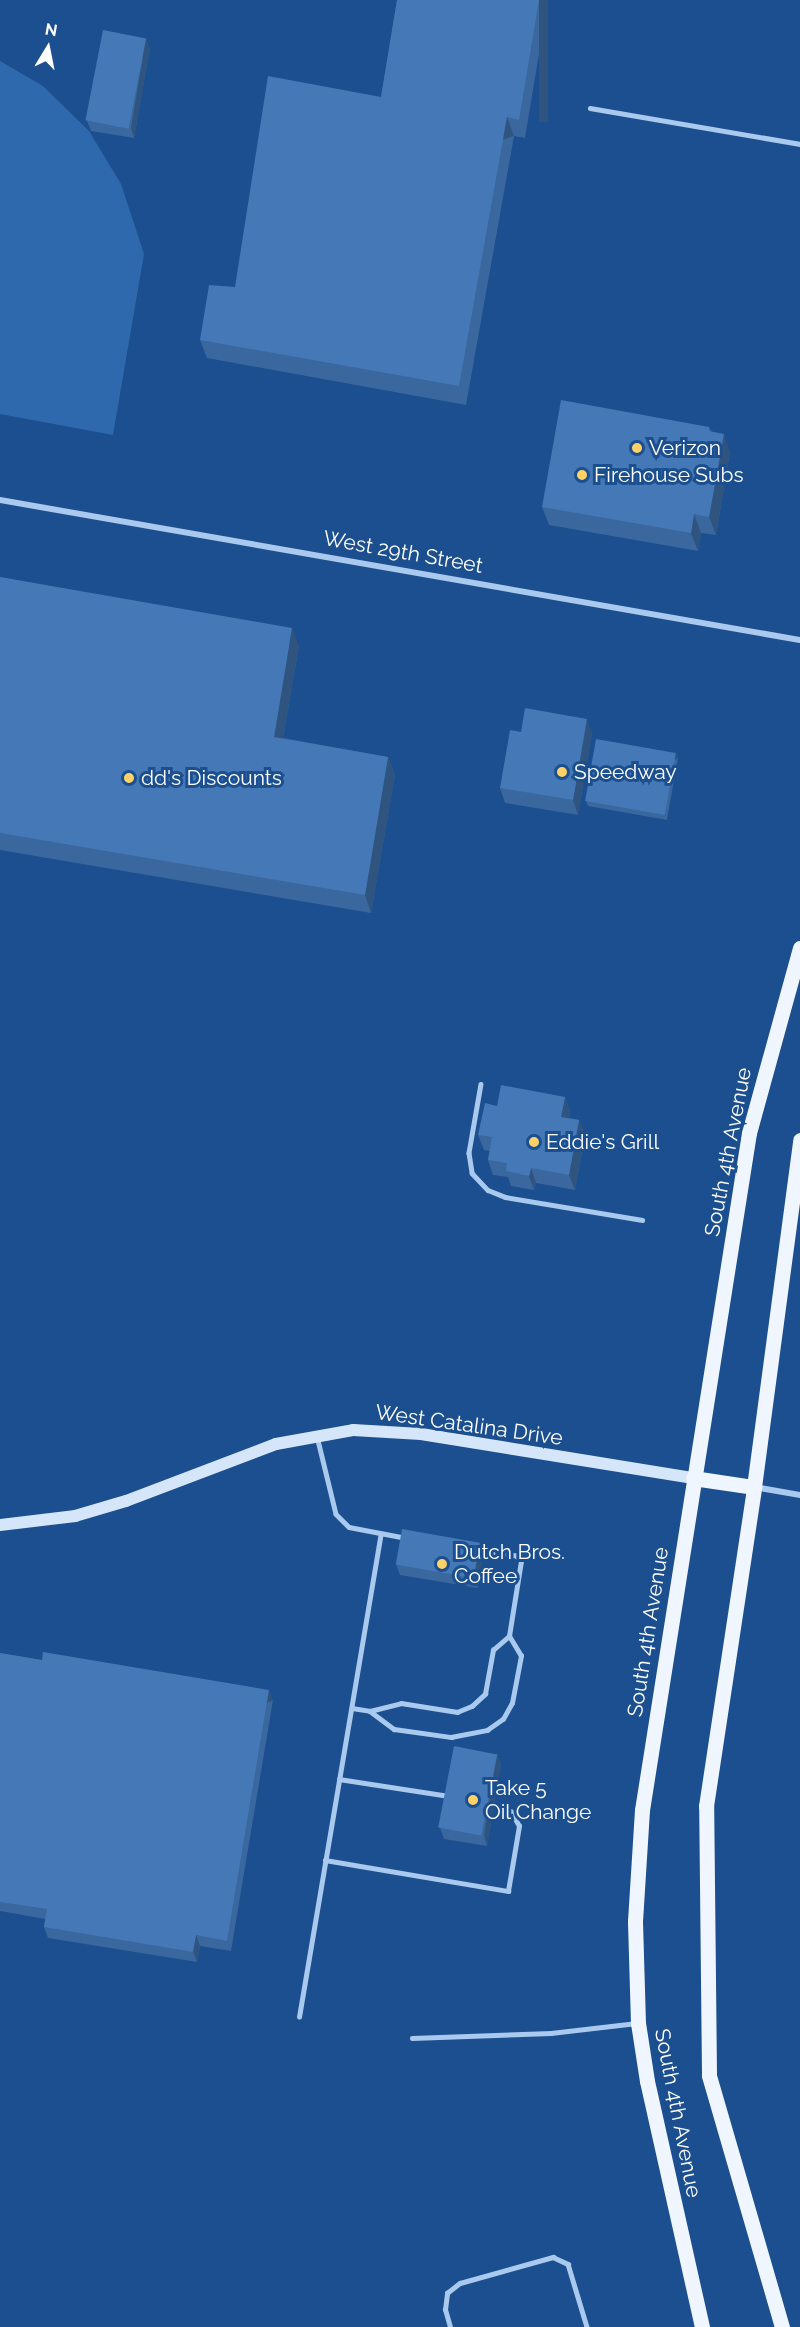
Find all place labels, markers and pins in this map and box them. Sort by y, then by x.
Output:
place label: Verizon [649,435,721,461]
marker: Verizon [630,441,644,455]
place label: Firehouse Subs [594,462,744,488]
marker: Firehouse Subs [575,468,589,482]
place label: Speedway [574,759,677,785]
place label: dd's Discounts [141,765,282,791]
marker: Speedway [555,765,569,779]
marker: dd's Discounts [122,771,136,785]
place label: Eddie's Grill [546,1129,659,1155]
marker: Eddie's Grill [527,1135,541,1149]
place label: Dutch Bros. Coffee [454,1539,565,1589]
marker: Dutch Bros. Coffee [435,1557,449,1571]
place label: Take 5 Oil Change [485,1775,592,1825]
marker: Take 5 Oil Change [466,1793,480,1807]

